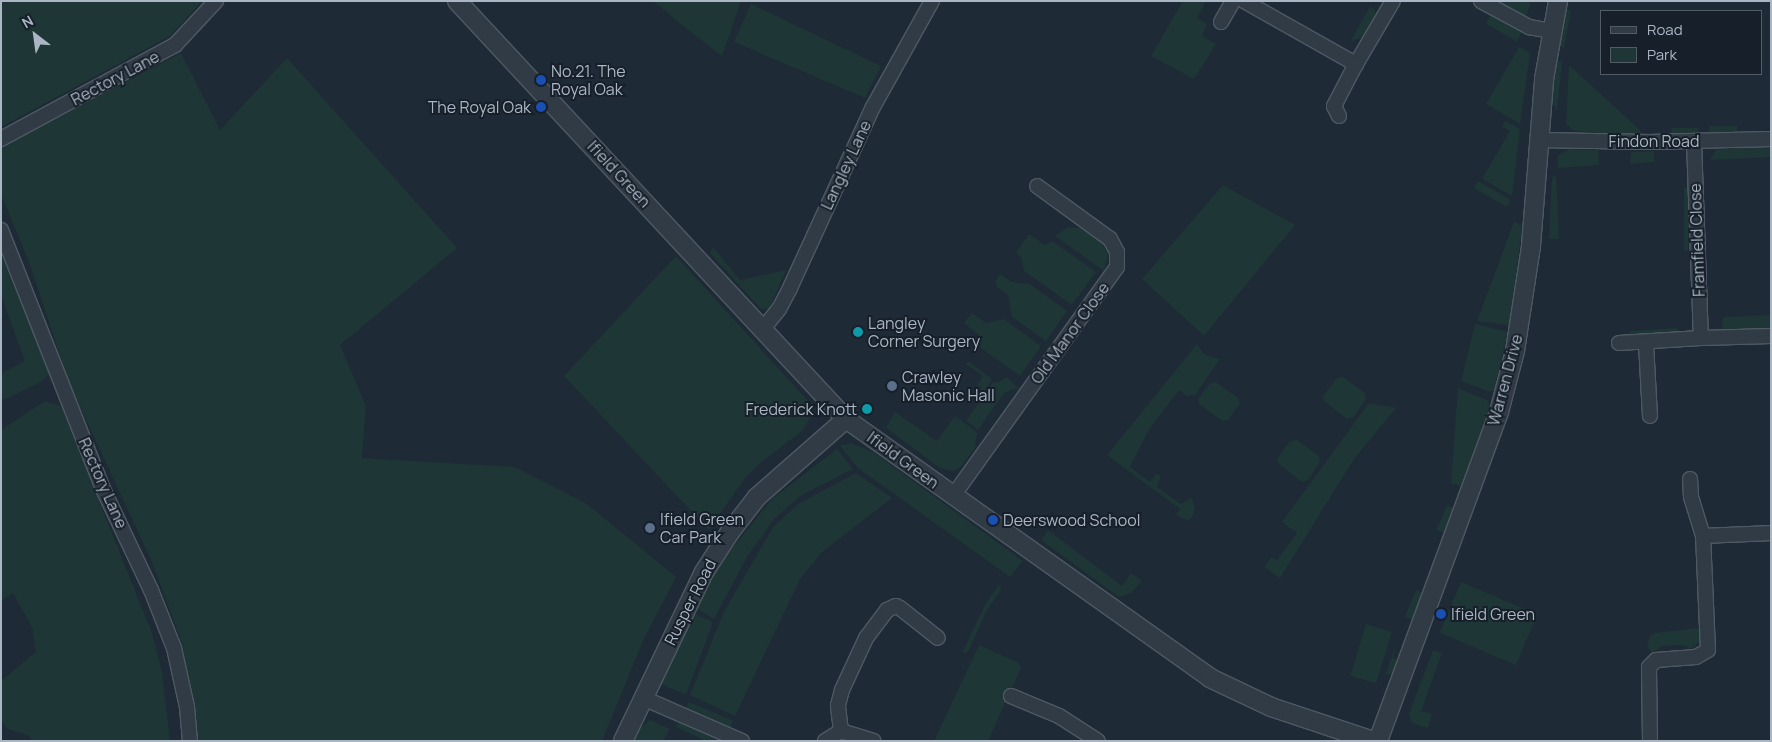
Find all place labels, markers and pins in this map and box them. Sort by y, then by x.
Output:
place label: No.21. The Royal Oak [551,61,626,99]
marker: No.21. The Royal Oak [535,74,547,86]
place label: The Royal Oak [428,97,531,117]
marker: The Royal Oak [535,101,547,113]
place label: Langley Corner Surgery [868,313,980,351]
marker: Langley Corner Surgery [852,326,864,338]
place label: Crawley Masonic Hall [902,367,995,405]
marker: Crawley Masonic Hall [886,380,898,392]
place label: Frederick Knott [745,399,857,419]
marker: Frederick Knott [861,403,873,415]
place label: Ifield Green Car Park [660,509,744,547]
place label: Deerswood School [1003,510,1140,530]
marker: Deerswood School [987,514,999,526]
marker: Ifield Green Car Park [644,522,656,534]
place label: Ifield Green [1451,604,1535,624]
marker: Ifield Green [1435,608,1447,620]

